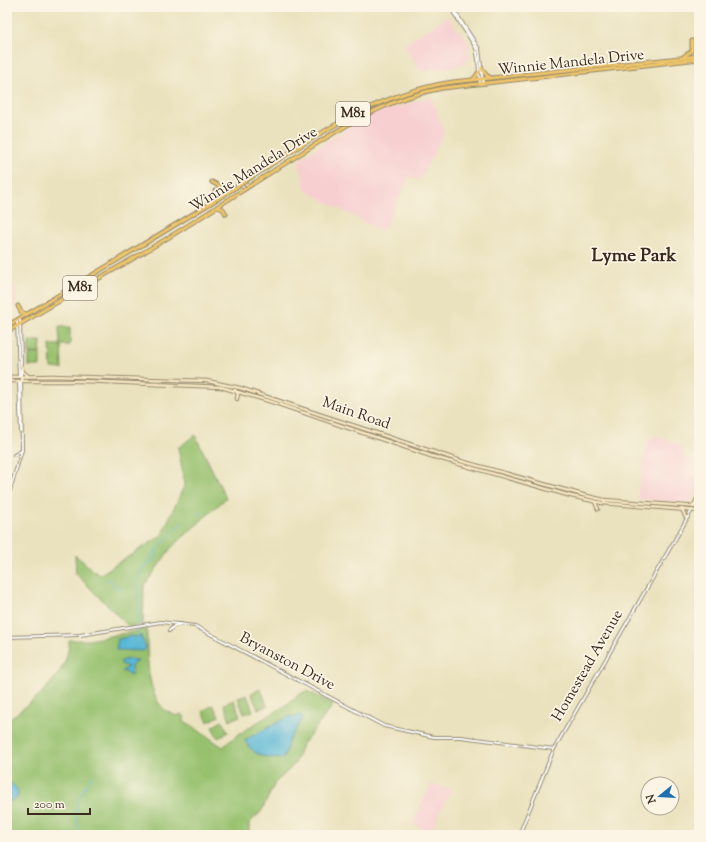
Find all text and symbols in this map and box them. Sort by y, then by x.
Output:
street label: Winnie Mandela Drive [497,45,645,81]
road number: M81 [336,102,370,126]
street label: Winnie Mandela Drive [186,122,322,218]
district label: Lyme Park [591,243,677,270]
road number: M81 [63,276,97,300]
street label: Main Road [319,393,393,436]
street label: Homestead Avenue [547,606,629,726]
street label: Bryanston Drive [235,628,339,696]
north arrow [640,776,680,816]
scale bar [28,790,90,816]
text: N [642,792,661,806]
text: 200 m [34,796,65,814]

